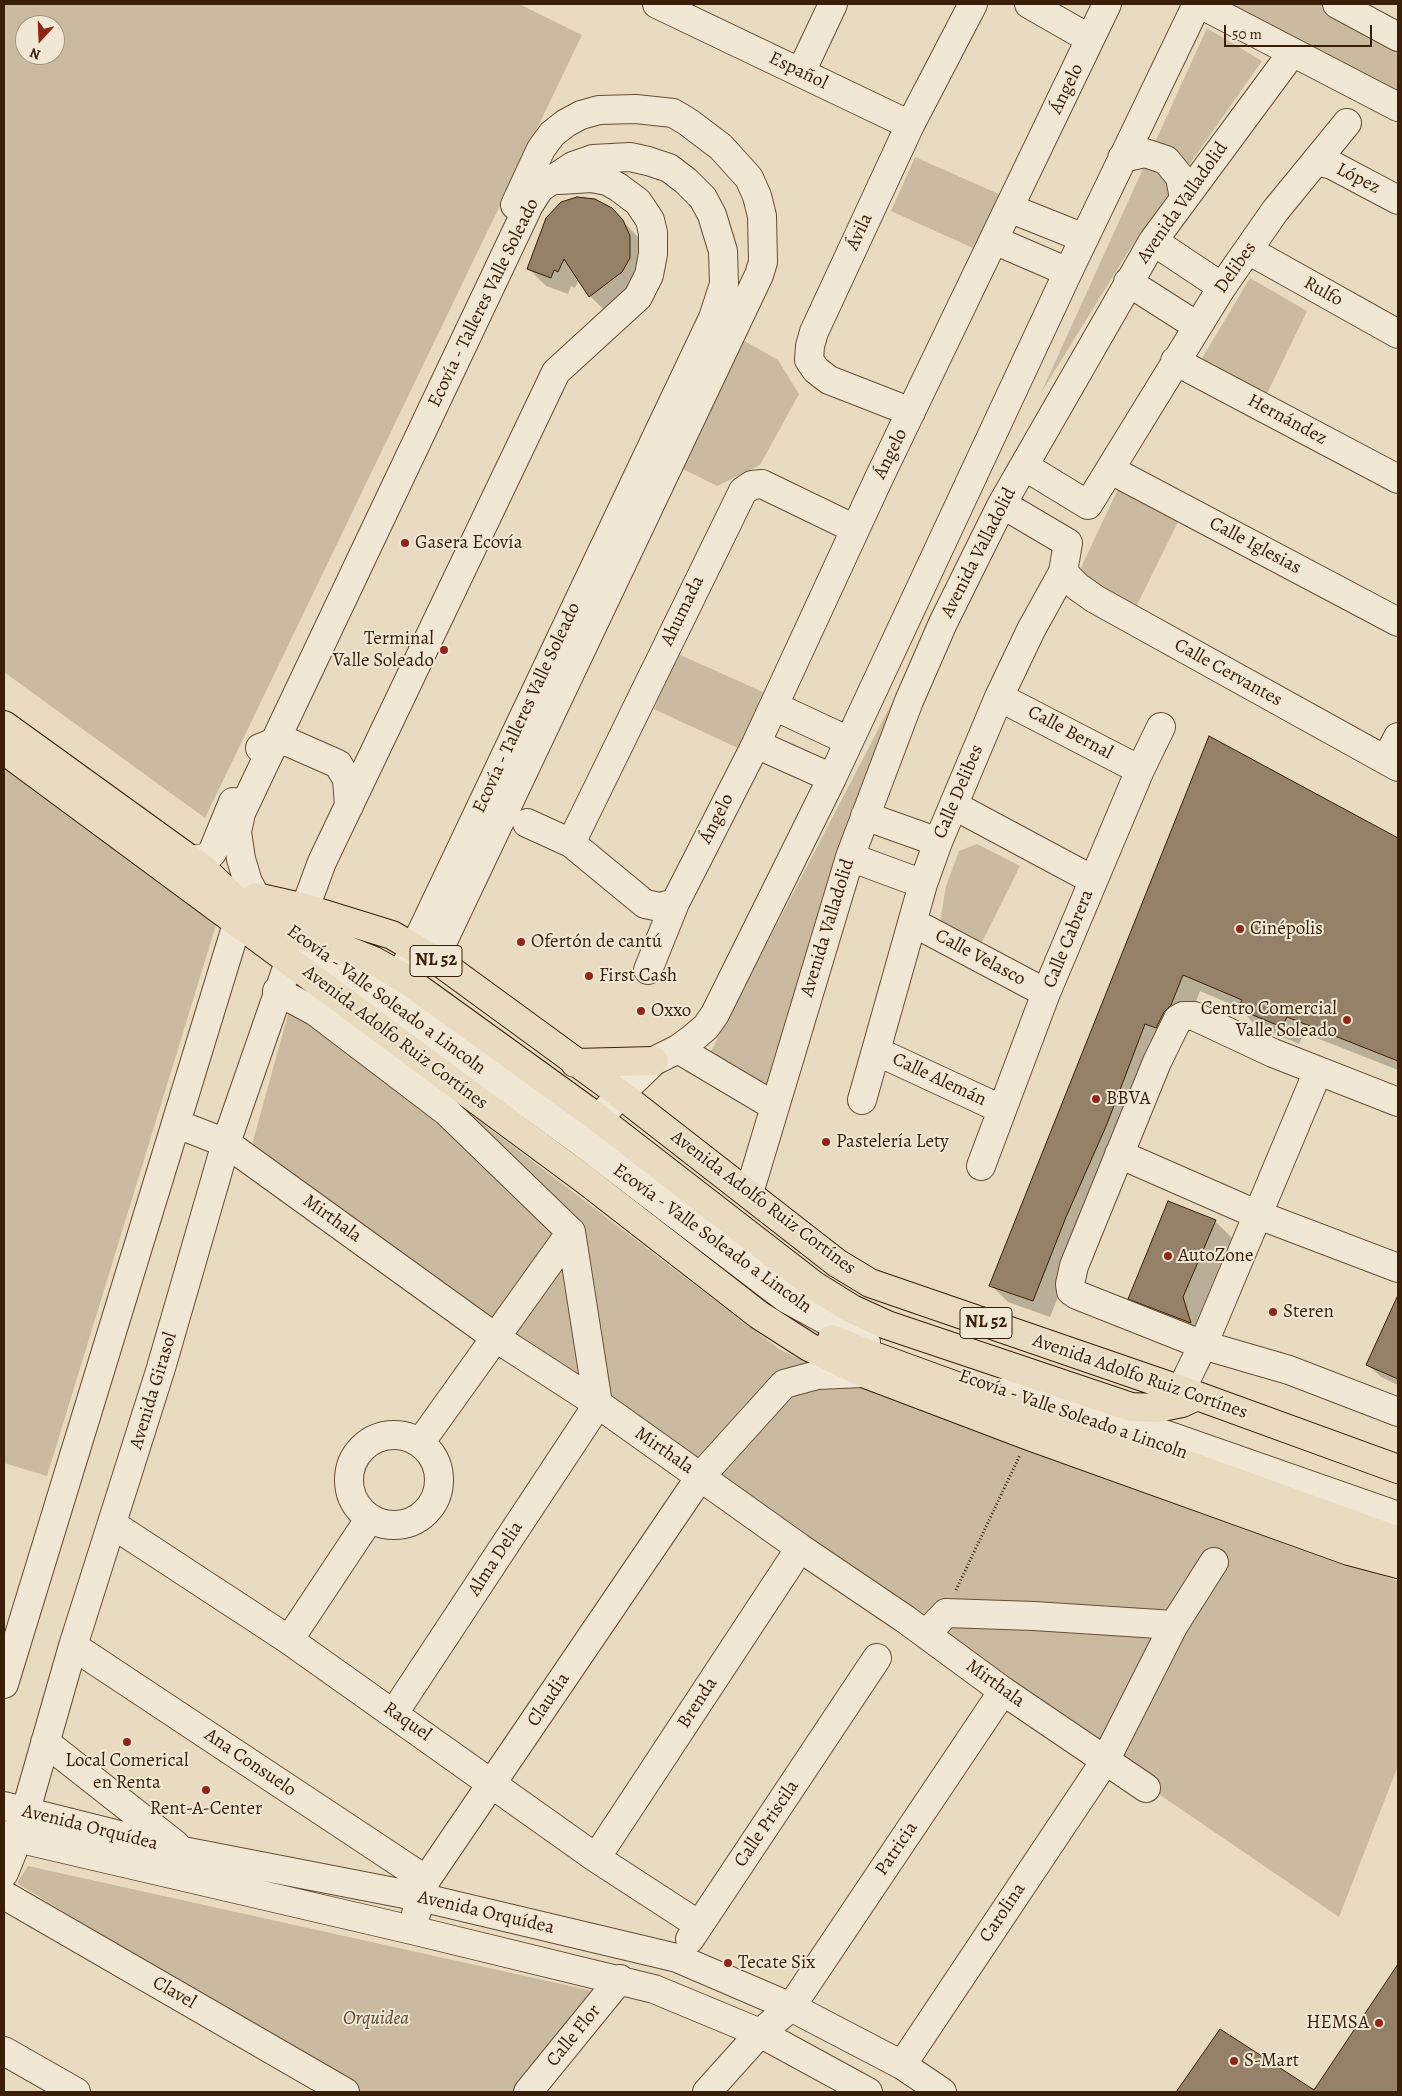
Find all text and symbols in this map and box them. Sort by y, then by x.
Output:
north arrow [15,15,65,65]
scale bar [1227,15,1374,47]
text: 50 m [1232,24,1262,44]
text: N [27,43,43,64]
street label: Español [765,47,831,95]
street label: Ángelo [1045,60,1089,118]
street label: Avenida Valladolid [1133,138,1233,268]
street label: López [1332,158,1384,200]
street label: Ecovía - Talleres Valle Soleado [423,195,545,411]
street label: Ávila [842,210,878,254]
street label: Delibes [1210,238,1262,298]
street label: Rulfo [1299,272,1347,312]
street label: Hernández [1243,390,1331,450]
street label: Ángelo [869,425,913,483]
street label: Avenida Valladolid [936,484,1022,622]
street label: Calle Iglesias [1205,512,1305,580]
place label: Gasera Ecovía [415,532,523,554]
marker: Gasera Ecovía [399,537,411,549]
street label: Ahumada [656,572,710,650]
street label: Ecovía - Talleres Valle Soleado [468,599,586,817]
place label: Terminal Valle Soleado [333,628,434,672]
street label: Calle Cervantes [1170,634,1286,712]
marker: Terminal Valle Soleado [438,644,450,656]
street label: Calle Bernal [1024,701,1116,765]
street label: Calle Delibes [929,742,989,842]
street label: Ángelo [695,790,739,848]
street label: Avenida Valladolid [796,856,860,1000]
street label: Calle Cabrera [1039,886,1099,992]
place label: Cinépolis [1250,918,1323,940]
street label: Ecovía - Valle Soleado a Lincoln [282,920,490,1080]
marker: Cinépolis [1234,923,1246,935]
street label: Calle Velasco [931,925,1029,991]
place label: Ofertón de cantú [531,931,662,953]
marker: Ofertón de cantú [515,936,527,948]
road number: NL 52 [410,946,462,976]
street label: Avenida Adolfo Ruiz Cortínes [298,961,492,1115]
place label: First Cash [599,965,677,987]
marker: First Cash [583,970,595,982]
place label: Centro Comercial Valle Soleado [1201,998,1337,1042]
place label: Oxxo [651,1000,691,1022]
marker: Oxxo [635,1005,647,1017]
marker: Centro Comercial Valle Soleado [1341,1014,1353,1026]
street label: Calle Alemán [888,1048,990,1112]
place label: BBVA [1106,1088,1151,1110]
marker: BBVA [1090,1093,1102,1105]
street label: Avenida Adolfo Ruiz Cortínes [666,1126,860,1280]
place label: Pastelería Lety [836,1131,949,1153]
marker: Pastelería Lety [820,1136,832,1148]
street label: Ecovía - Valle Soleado a Lincoln [608,1159,816,1319]
street label: Mirthala [298,1190,366,1248]
place label: AutoZone [1178,1245,1254,1267]
marker: AutoZone [1162,1250,1174,1262]
place label: Steren [1283,1301,1334,1323]
marker: Steren [1267,1306,1279,1318]
road number: NL 52 [960,1308,1012,1339]
street label: Avenida Adolfo Ruiz Cortínes [1030,1329,1250,1425]
street label: Avenida Girasol [125,1330,183,1452]
street label: Ecovía - Valle Soleado a Lincoln [956,1365,1190,1465]
street label: Mirthala [630,1422,698,1480]
street label: Alma Delia [463,1517,529,1601]
street label: Mirthala [961,1655,1029,1713]
street label: Claudia [523,1669,575,1731]
street label: Brenda [673,1673,723,1733]
street label: Raquel [379,1697,435,1747]
street label: Ana Consuelo [200,1724,300,1802]
marker: Local Comerical en Renta [121,1736,133,1748]
place label: Local Comerical en Renta [65,1750,189,1794]
street label: Calle Priscila [730,1776,804,1872]
marker: Rent-A-Center [200,1784,212,1796]
place label: Rent-A-Center [150,1798,262,1820]
street label: Avenida Orquídea [20,1800,160,1856]
street label: Patricia [871,1818,923,1880]
street label: Carolina [975,1879,1031,1947]
street label: Avenida Orquídea [416,1886,556,1940]
place label: Tecate Six [738,1952,815,1974]
marker: Tecate Six [722,1957,734,1969]
street label: Clavel [148,1972,200,2014]
street label: Calle Flor [542,2000,606,2072]
park label: Orquidea [343,2008,409,2030]
place label: HEMSA [1306,2012,1369,2034]
marker: HEMSA [1373,2017,1385,2029]
place label: S-Mart [1244,2050,1299,2072]
marker: S-Mart [1228,2055,1240,2067]

